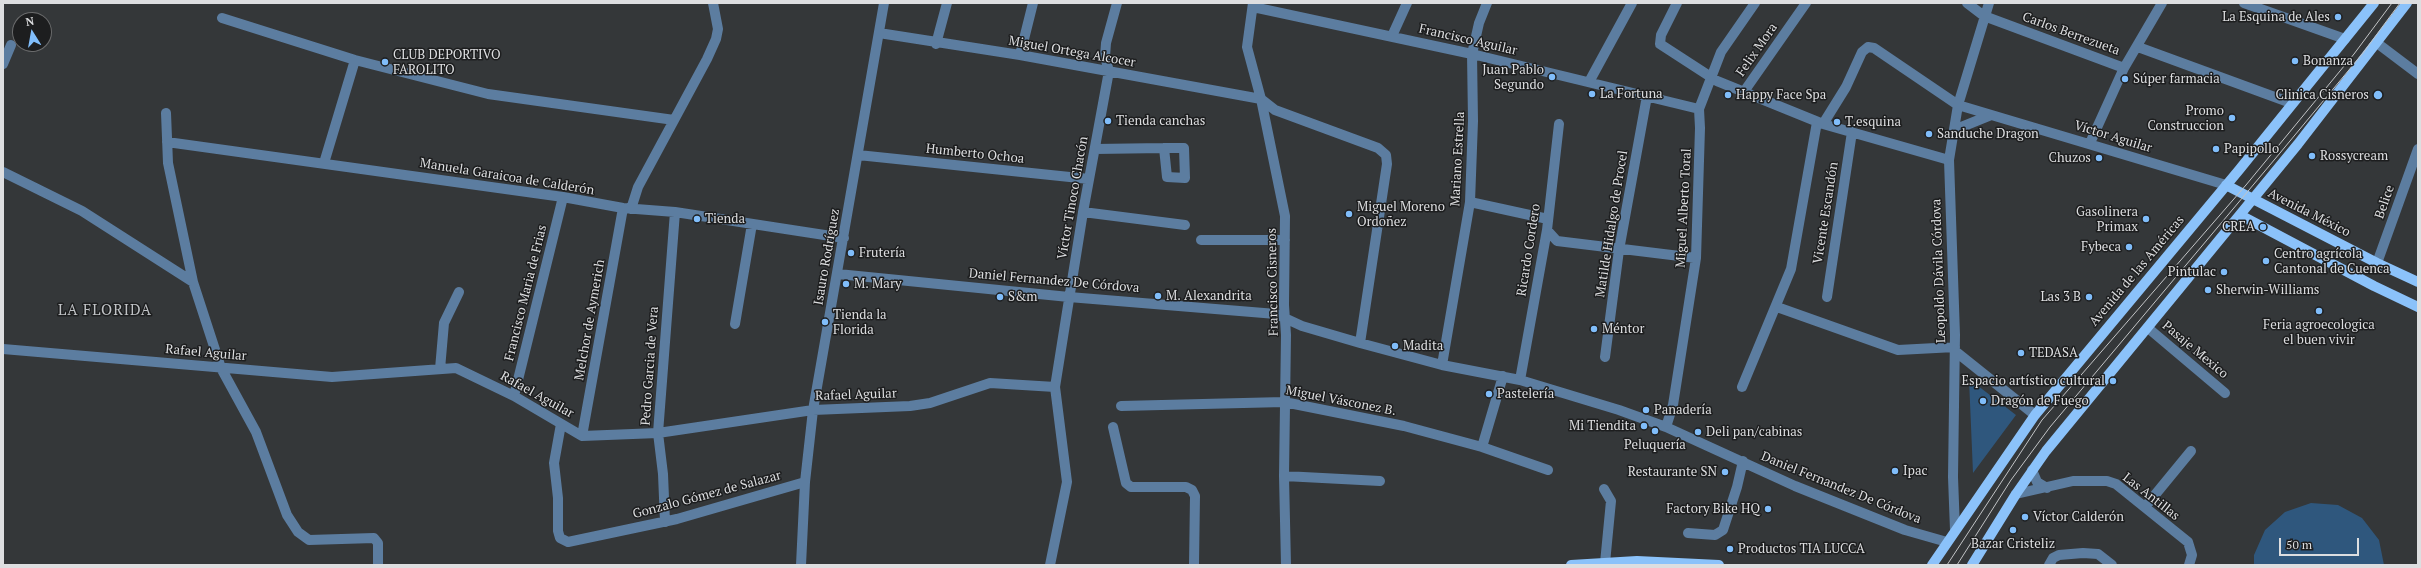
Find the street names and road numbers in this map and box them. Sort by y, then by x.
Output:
street label: Carlos Berrezueta [2020,9,2122,59]
street label: Felix Mora [1733,20,1781,80]
street label: Francisco Aguilar [1417,21,1519,59]
street label: Miguel Ortega Alcocer [1007,33,1137,71]
street label: Mariano Estrella [1448,111,1468,207]
street label: Víctor Aguilar [2072,118,2154,156]
street label: Víctor Tinoco Chacón [1054,135,1092,261]
street label: Humberto Ochoa [925,141,1025,167]
street label: Miguel Alberto Toral [1673,148,1695,268]
street label: Matilde Hidalgo de Procel [1593,149,1631,299]
street label: Manuela Garaicoa de Calderón [419,156,595,198]
street label: Vicente Escandón [1810,161,1842,265]
street label: Belice [2372,183,2398,221]
street label: Avenida México [2265,185,2353,241]
street label: Leopoldo Dávila Córdova [1929,199,1949,343]
street label: Ricardo Cordero [1514,203,1544,297]
street label: Isauro Rodríguez [811,207,843,307]
street label: Avenida de las Américas [2086,213,2188,329]
street label: Francisco Maria de Frias [502,223,550,363]
street label: Francisco Cisneros [1264,228,1282,336]
street label: Melchor de Aymerich [572,258,608,382]
street label: Daniel Fernandez De Córdova [968,266,1140,296]
street label: Pedro Garcia de Vera [638,306,662,426]
street label: Pasaje Mexico [2159,318,2231,382]
street label: Rafael Aguilar [165,342,247,364]
street label: Rafael Aguilar [498,368,576,422]
street label: Miguel Vásconez B. [1285,383,1397,419]
street label: Rafael Aguilar [815,386,897,404]
street label: Daniel Fernandez De Córdova [1759,449,1923,527]
street label: Gonzalo Gómez de Salazar [631,468,783,522]
street label: Las Antillas [2119,470,2183,524]

